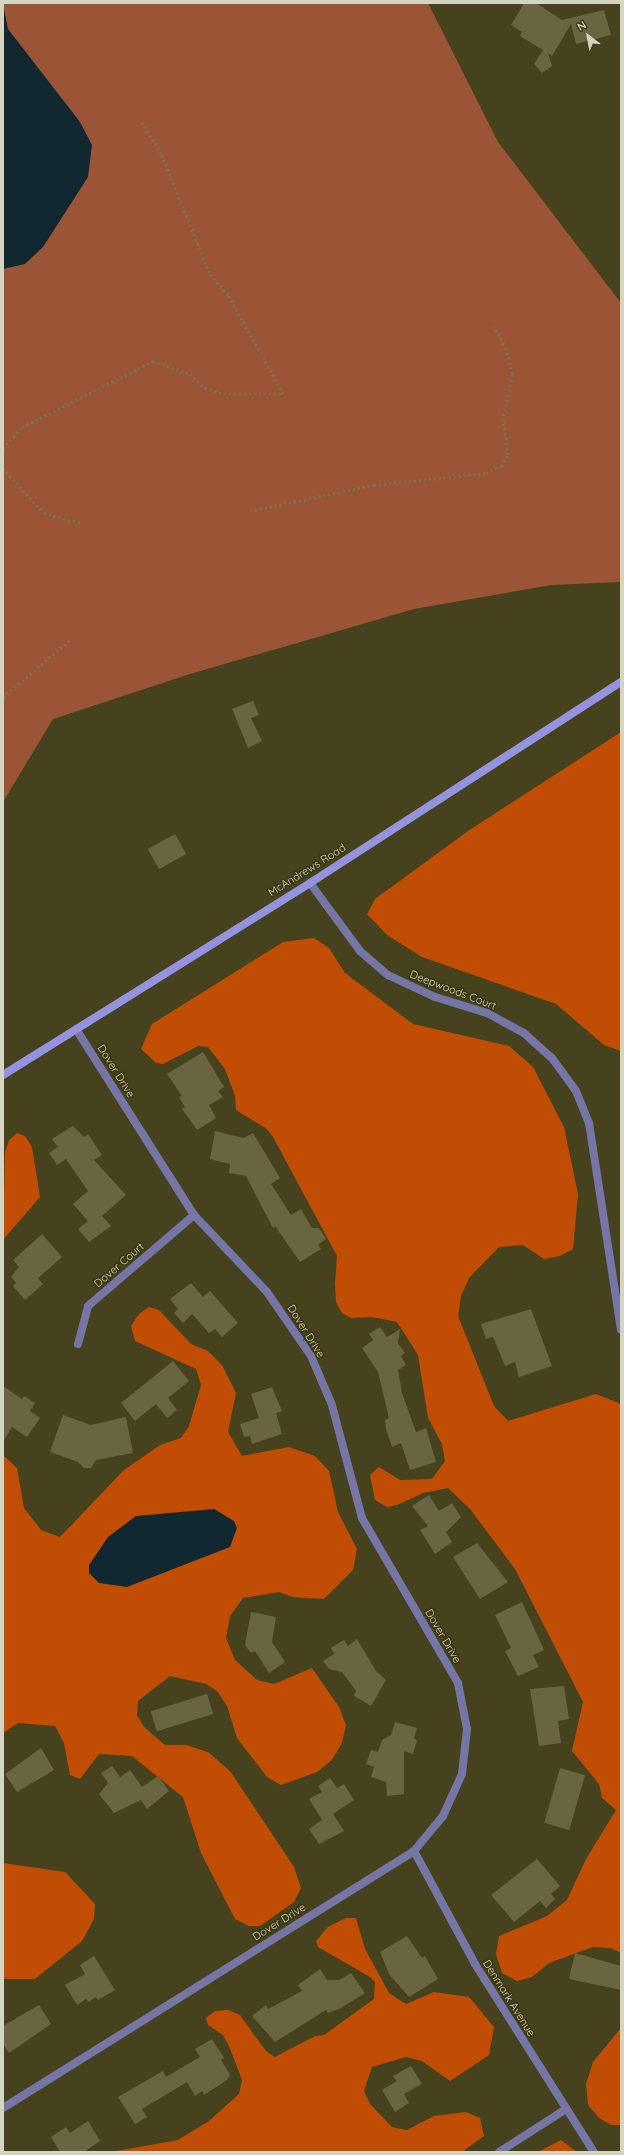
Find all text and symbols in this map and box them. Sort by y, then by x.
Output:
north arrow [568,16,608,56]
text: N [574,18,589,34]
street label: McAndrews Road [266,841,348,899]
street label: Deepwoods Court [408,967,498,1013]
street label: Dover Drive [94,1042,138,1100]
street label: Dover Court [91,1240,147,1290]
street label: Dover Drive [284,1302,328,1360]
street label: Dover Drive [422,1607,464,1665]
street label: Dover Drive [250,1900,308,1944]
street label: Denmark Avenue [480,1957,538,2039]

